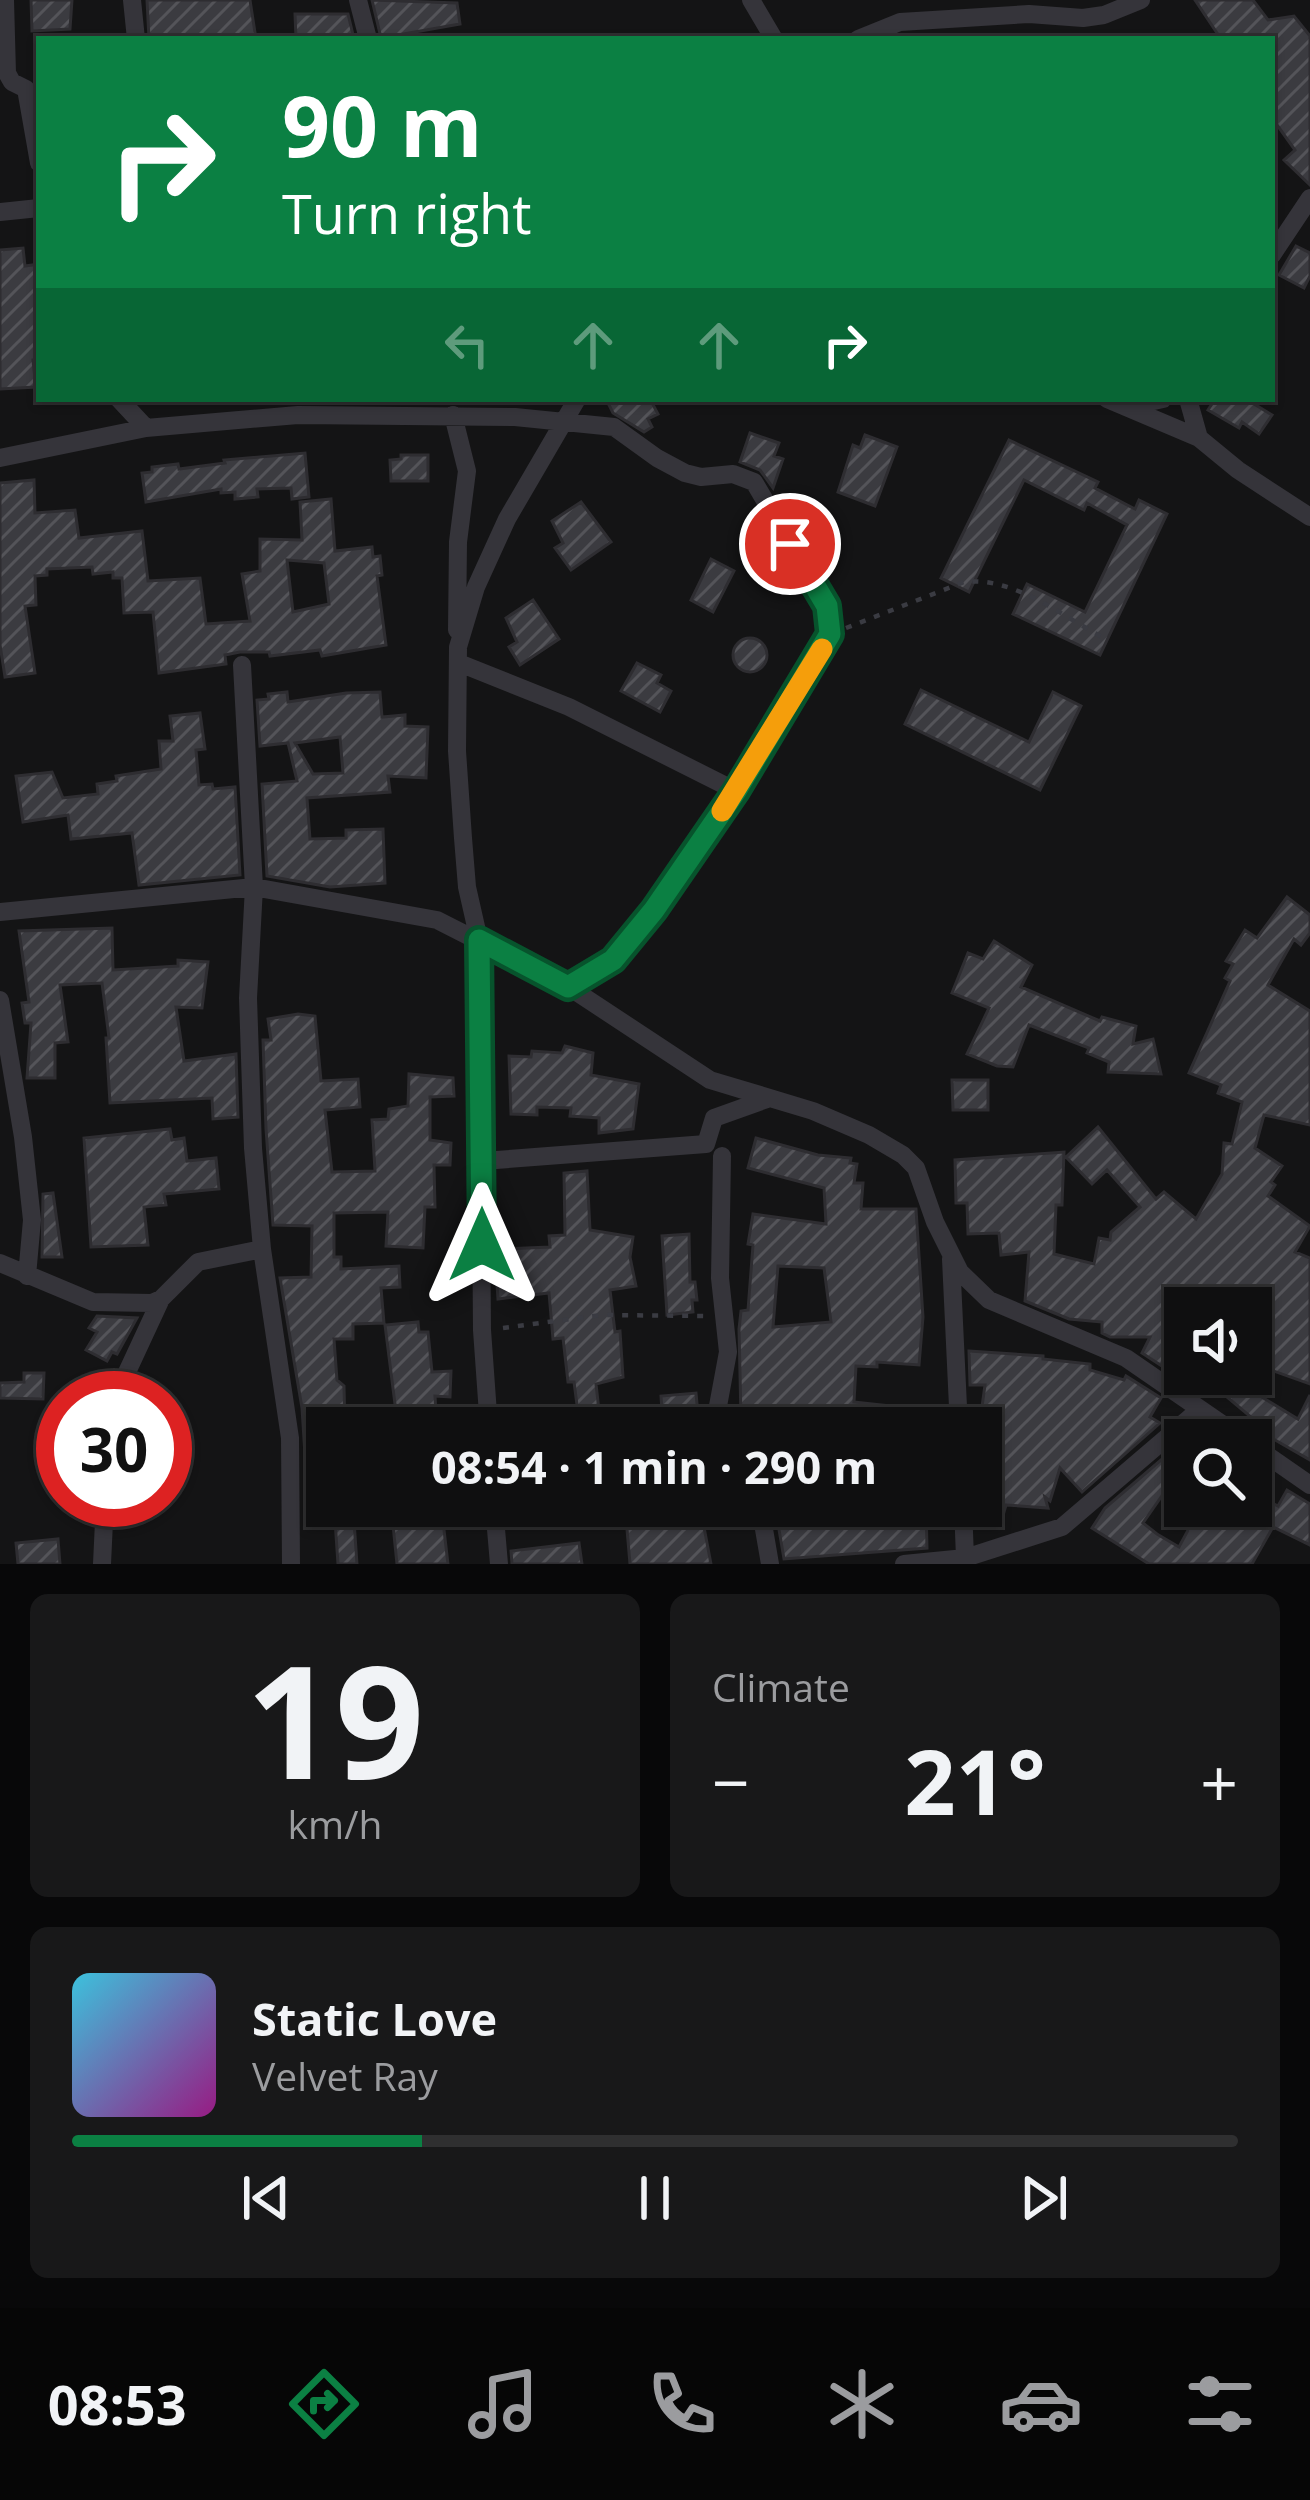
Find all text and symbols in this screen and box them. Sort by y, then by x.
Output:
text: 90 m [282,67,482,182]
icon: right [84,84,240,240]
text: Turn right [282,176,531,250]
icon: left [434,312,500,378]
icon: ahead [560,312,626,378]
icon: ahead [686,312,752,378]
icon: right [812,312,878,378]
pin [739,493,841,595]
icon: arrive [757,511,823,577]
position arrow [419,1182,545,1308]
map controls [1164,1287,1272,1527]
button: sound [1164,1287,1272,1395]
speed limit sign: 30 [36,1371,192,1527]
button: search [1164,1419,1272,1527]
text: 08:54 · 1 min · 290 m [431,1436,877,1497]
text: 19 [246,1612,424,1825]
text: Climate [712,1660,850,1713]
text: 21° [904,1719,1046,1841]
text: − [712,1736,750,1826]
text: + [1200,1736,1238,1826]
text: km/h [288,1797,382,1850]
text: Static Love [252,1988,497,2049]
text: Velvet Ray [252,2049,438,2102]
icon: previous [233,2165,299,2231]
icon: pause [622,2165,688,2231]
icon: next [1011,2165,1077,2231]
icon: directions [282,2362,366,2446]
icon: music [461,2362,545,2446]
icon: phone [640,2362,724,2446]
icon: climate [820,2362,904,2446]
icon: car [999,2362,1083,2446]
icon: filters [1178,2362,1262,2446]
text: 08:53 [48,2367,187,2441]

